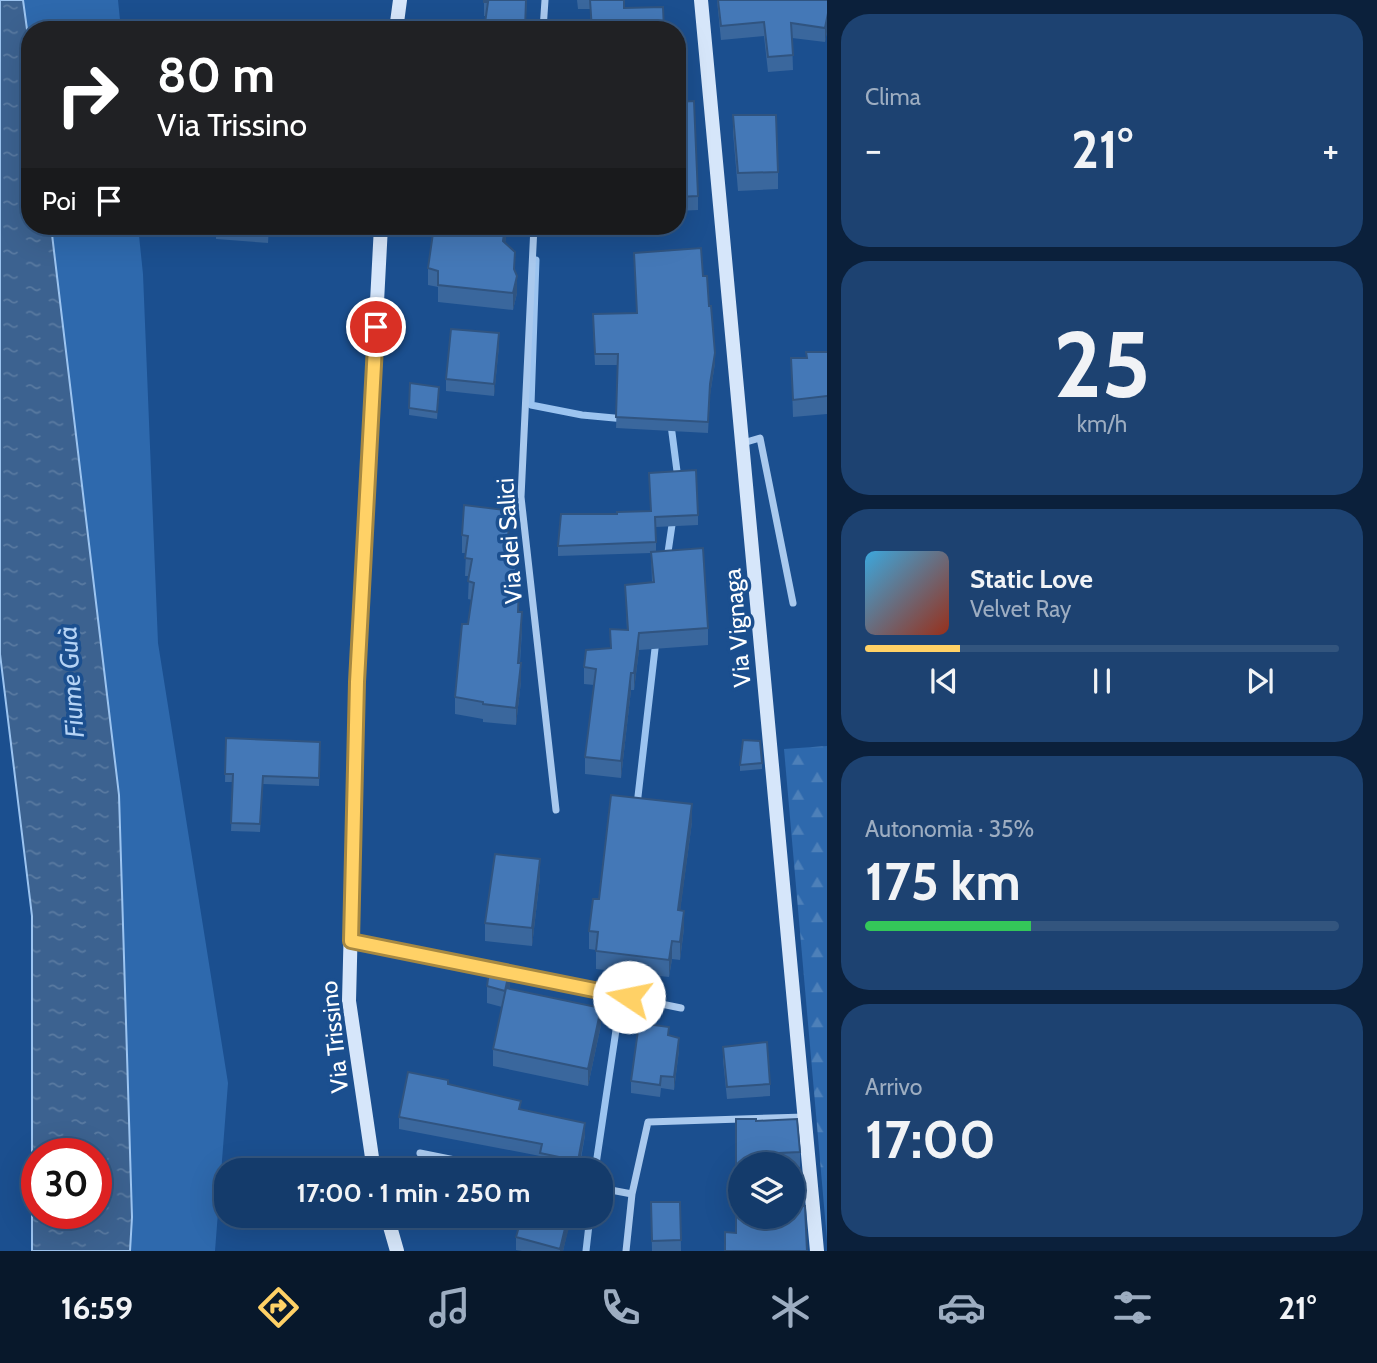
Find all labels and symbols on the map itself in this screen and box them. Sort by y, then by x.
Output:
pin [346,297,406,357]
street label: Via dei Salici [490,477,528,605]
street label: Via Vignaga [717,567,757,688]
water label: Fiume Guà [51,625,91,739]
position arrow [592,960,666,1034]
street label: Via Trissino [314,979,354,1095]
speed limit sign: 30 [21,1138,112,1229]

